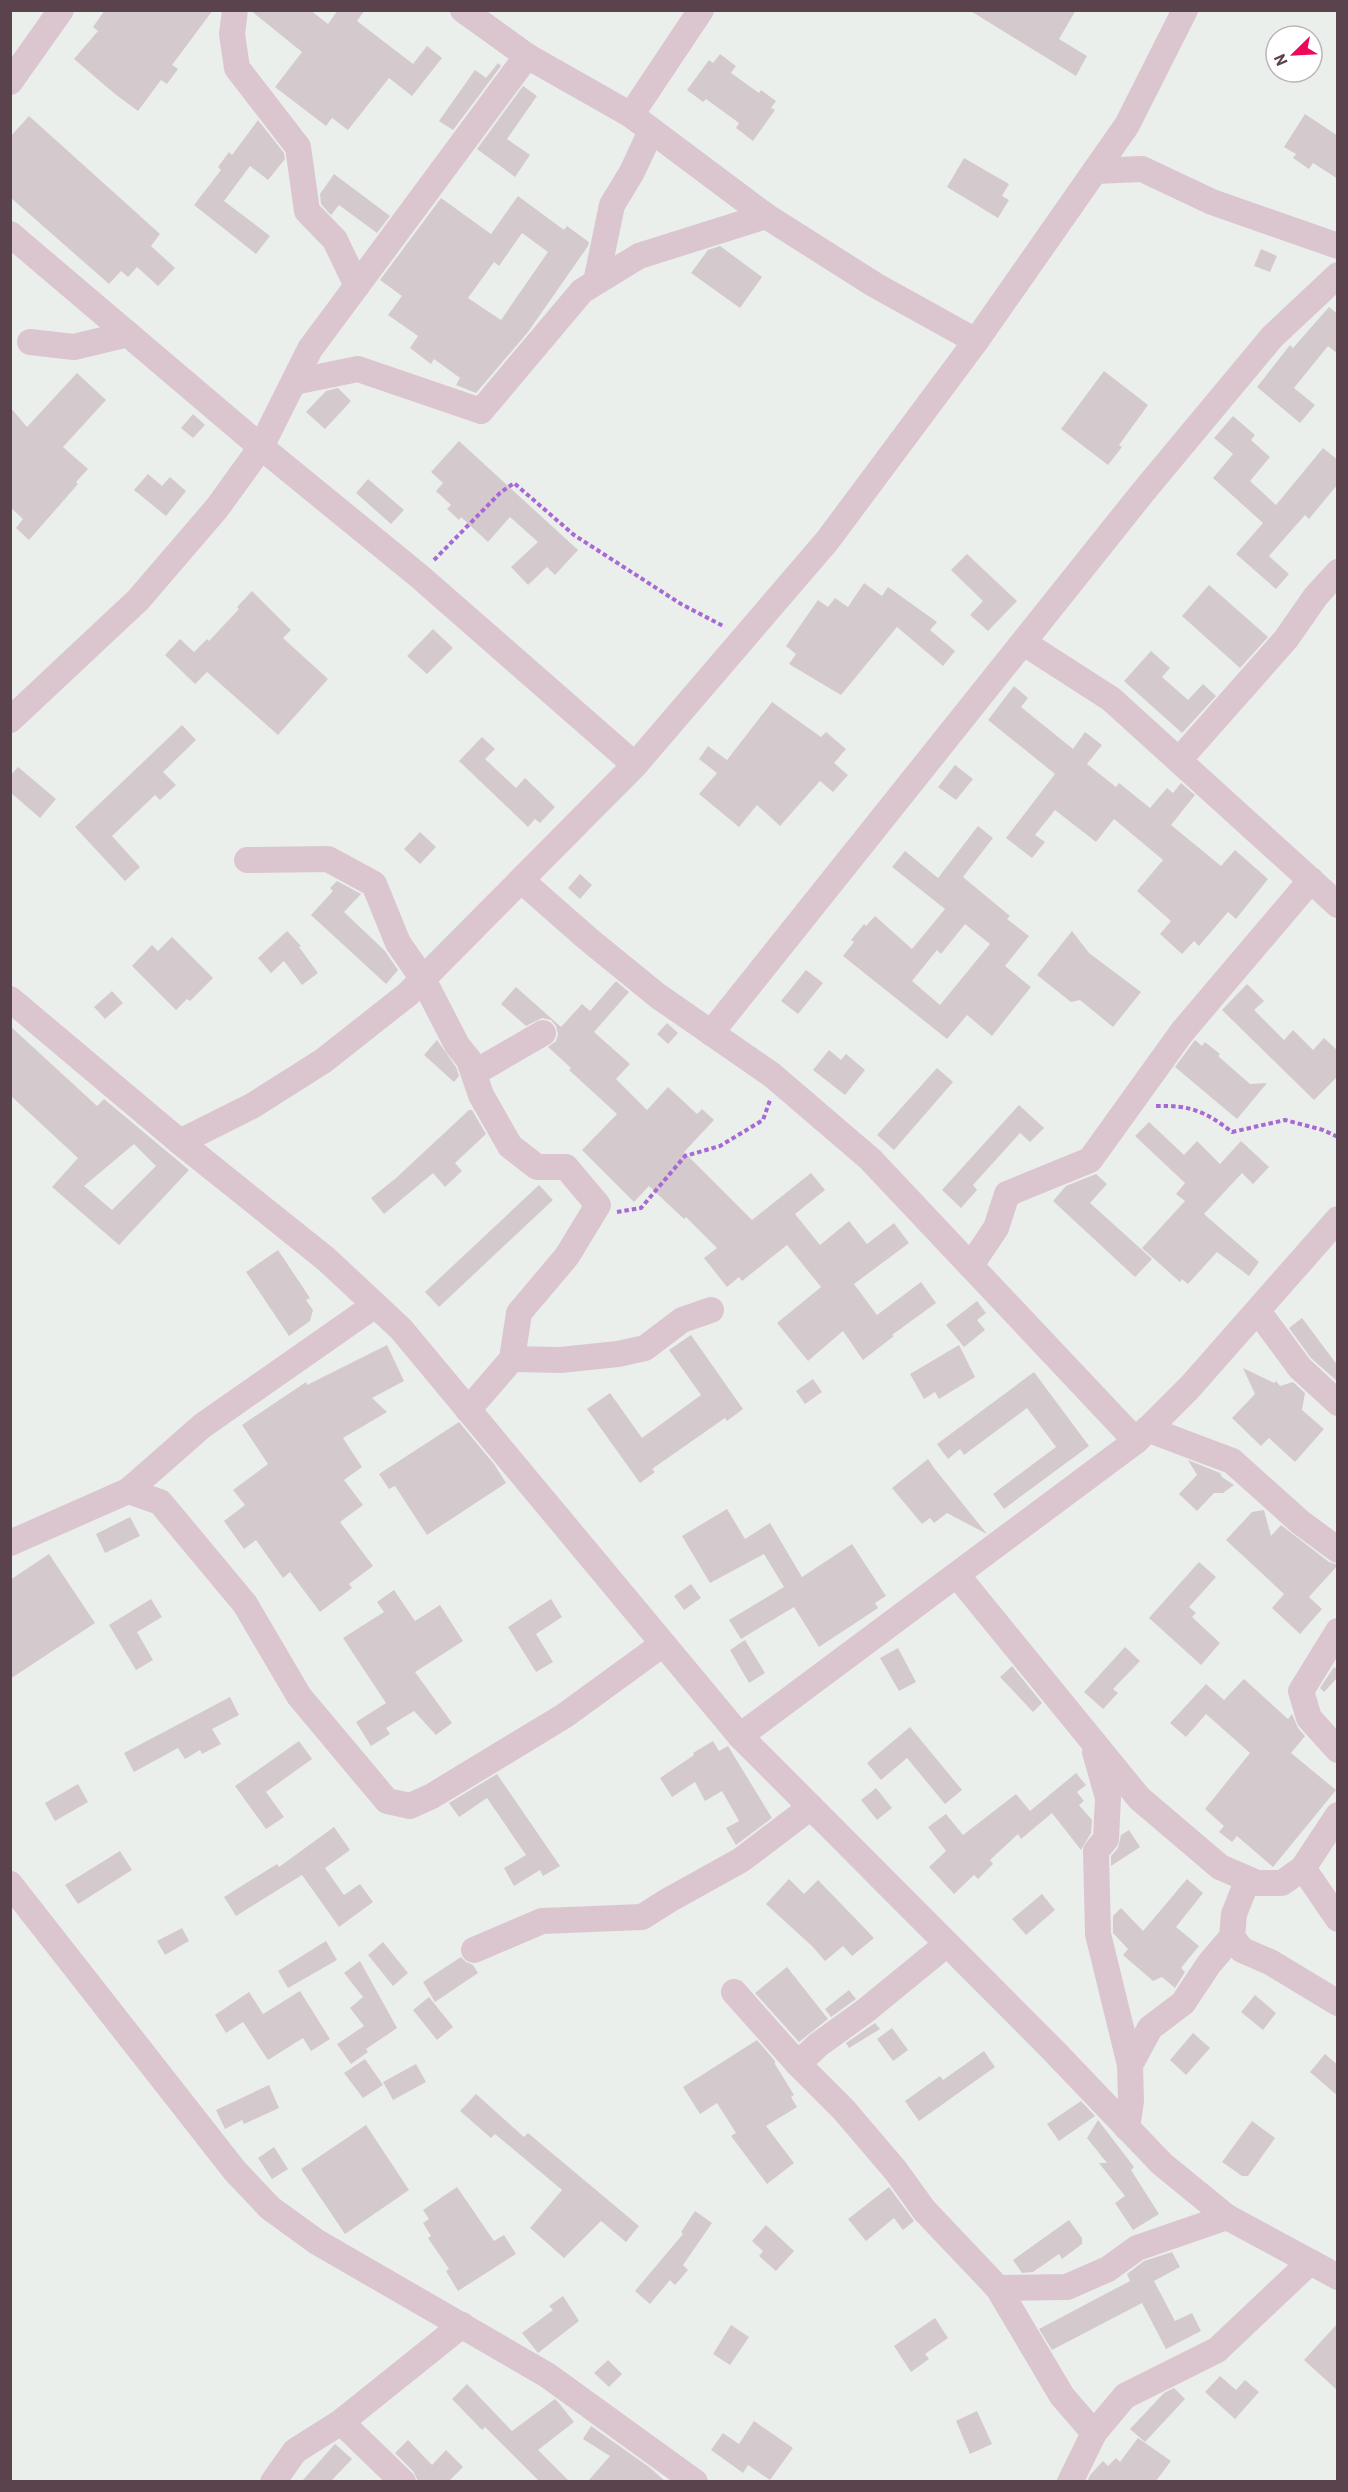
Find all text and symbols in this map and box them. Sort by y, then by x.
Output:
north arrow [1264,24,1324,84]
text: N [1269,52,1291,69]

